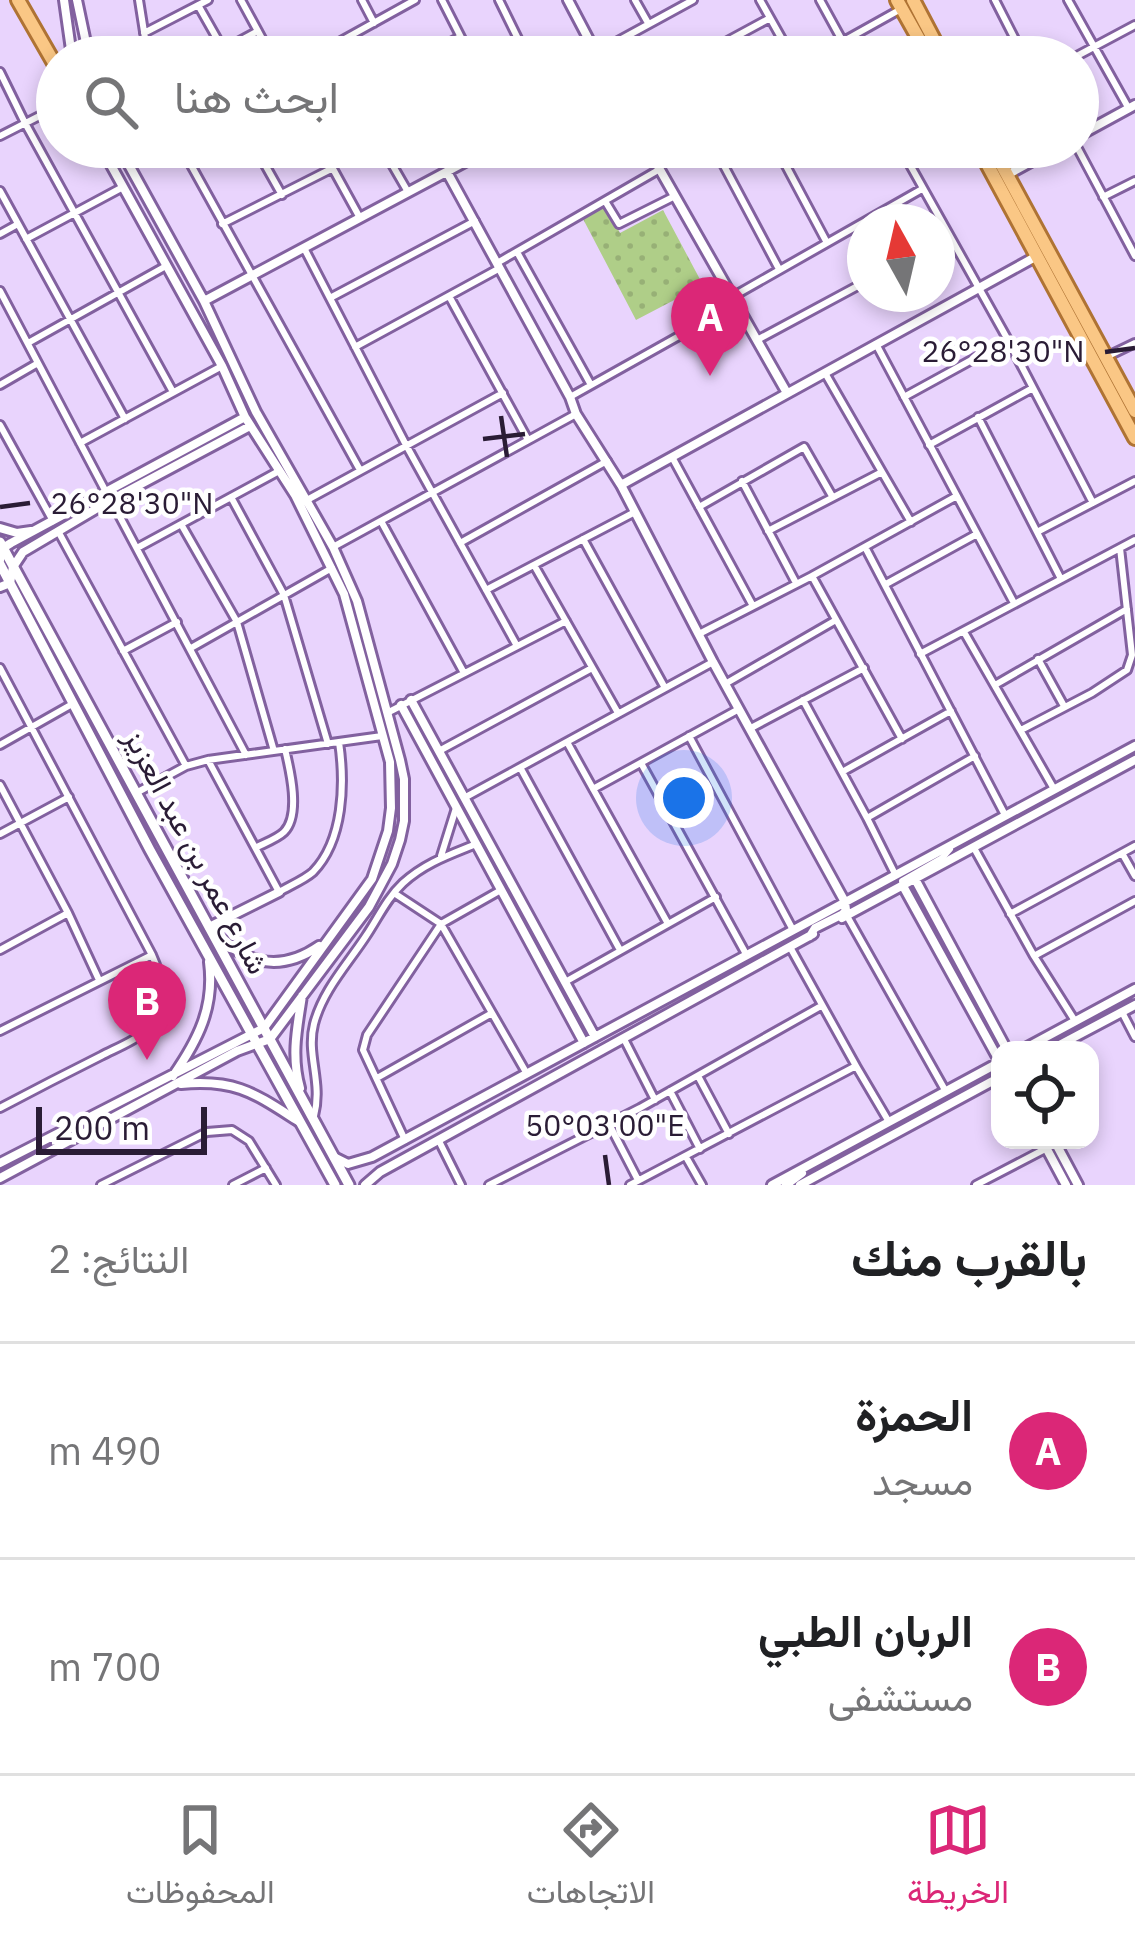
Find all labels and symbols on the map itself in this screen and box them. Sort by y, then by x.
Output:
north arrow [847,204,955,312]
pin: A [671,277,749,376]
text: 26°28'30"N [921,331,1085,370]
text: 26°28'30"N [50,483,214,522]
street label: شارع عمر بن عبد العزيز [114,721,278,981]
your location [654,768,714,828]
pin: B [108,961,186,1060]
scale bar [36,1101,207,1154]
text: 50°03'00"E [525,1105,685,1144]

